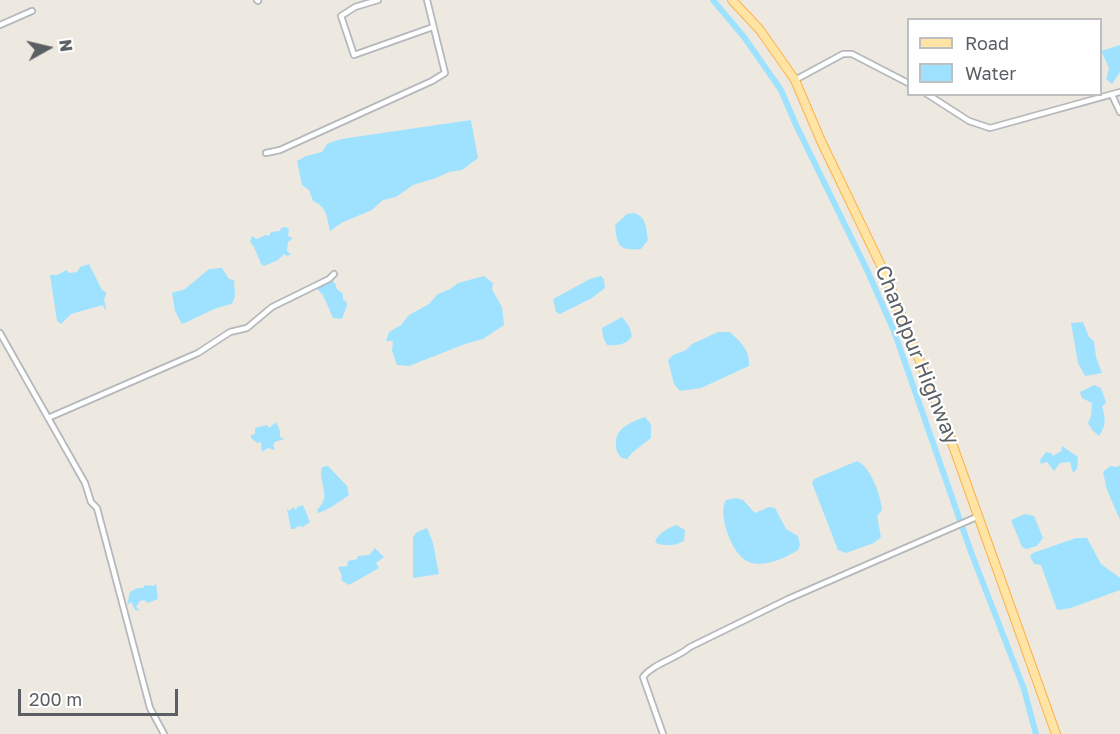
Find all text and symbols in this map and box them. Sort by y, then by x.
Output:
north arrow [18,18,78,78]
legend [907,18,1102,96]
text: Road [965,32,1009,54]
text: N [55,38,77,53]
text: Water [965,62,1016,84]
street label: Chandpur Highway [870,262,964,448]
scale bar [21,677,182,715]
text: 200 m [29,688,82,710]

